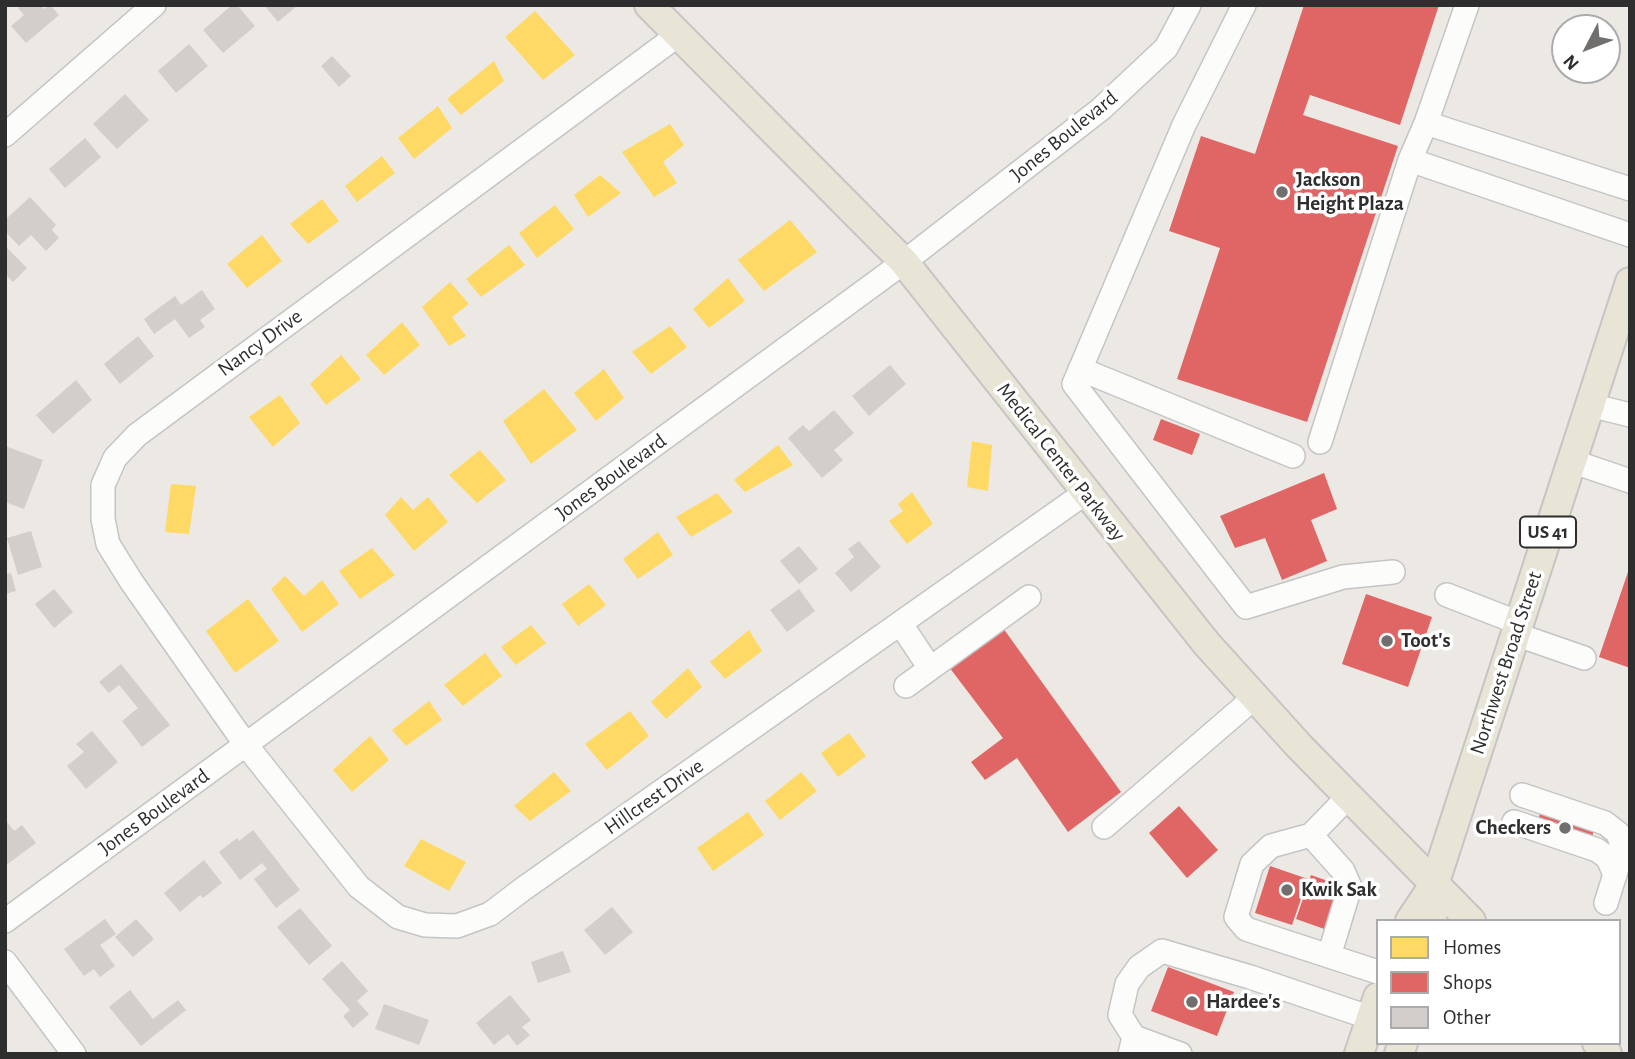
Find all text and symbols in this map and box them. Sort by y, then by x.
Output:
north arrow [1551,14,1621,84]
text: N [1560,51,1583,73]
street label: Jones Boulevard [1005,85,1123,187]
place label: Jackson Height Plaza [1296,167,1404,217]
marker: Jackson Height Plaza [1274,184,1290,200]
street label: Nancy Drive [213,304,307,382]
street label: Medical Center Parkway [991,378,1131,546]
street label: Jones Boulevard [551,428,671,526]
road number: US 41 [1520,516,1576,548]
street label: Northwest Broad Street [1464,568,1548,758]
place label: Toot's [1401,628,1450,654]
marker: Toot's [1379,633,1395,649]
street label: Hillcrest Drive [599,753,709,841]
street label: Jones Boulevard [94,763,214,861]
place label: Checkers [1476,815,1551,841]
marker: Checkers [1557,820,1573,836]
place label: Kwik Sak [1301,877,1377,903]
marker: Kwik Sak [1279,882,1295,898]
legend [1376,919,1621,1045]
text: Homes [1443,937,1501,958]
text: Shops [1443,972,1492,993]
place label: Hardee's [1206,989,1280,1015]
marker: Hardee's [1184,994,1200,1010]
text: Other [1443,1007,1490,1028]

